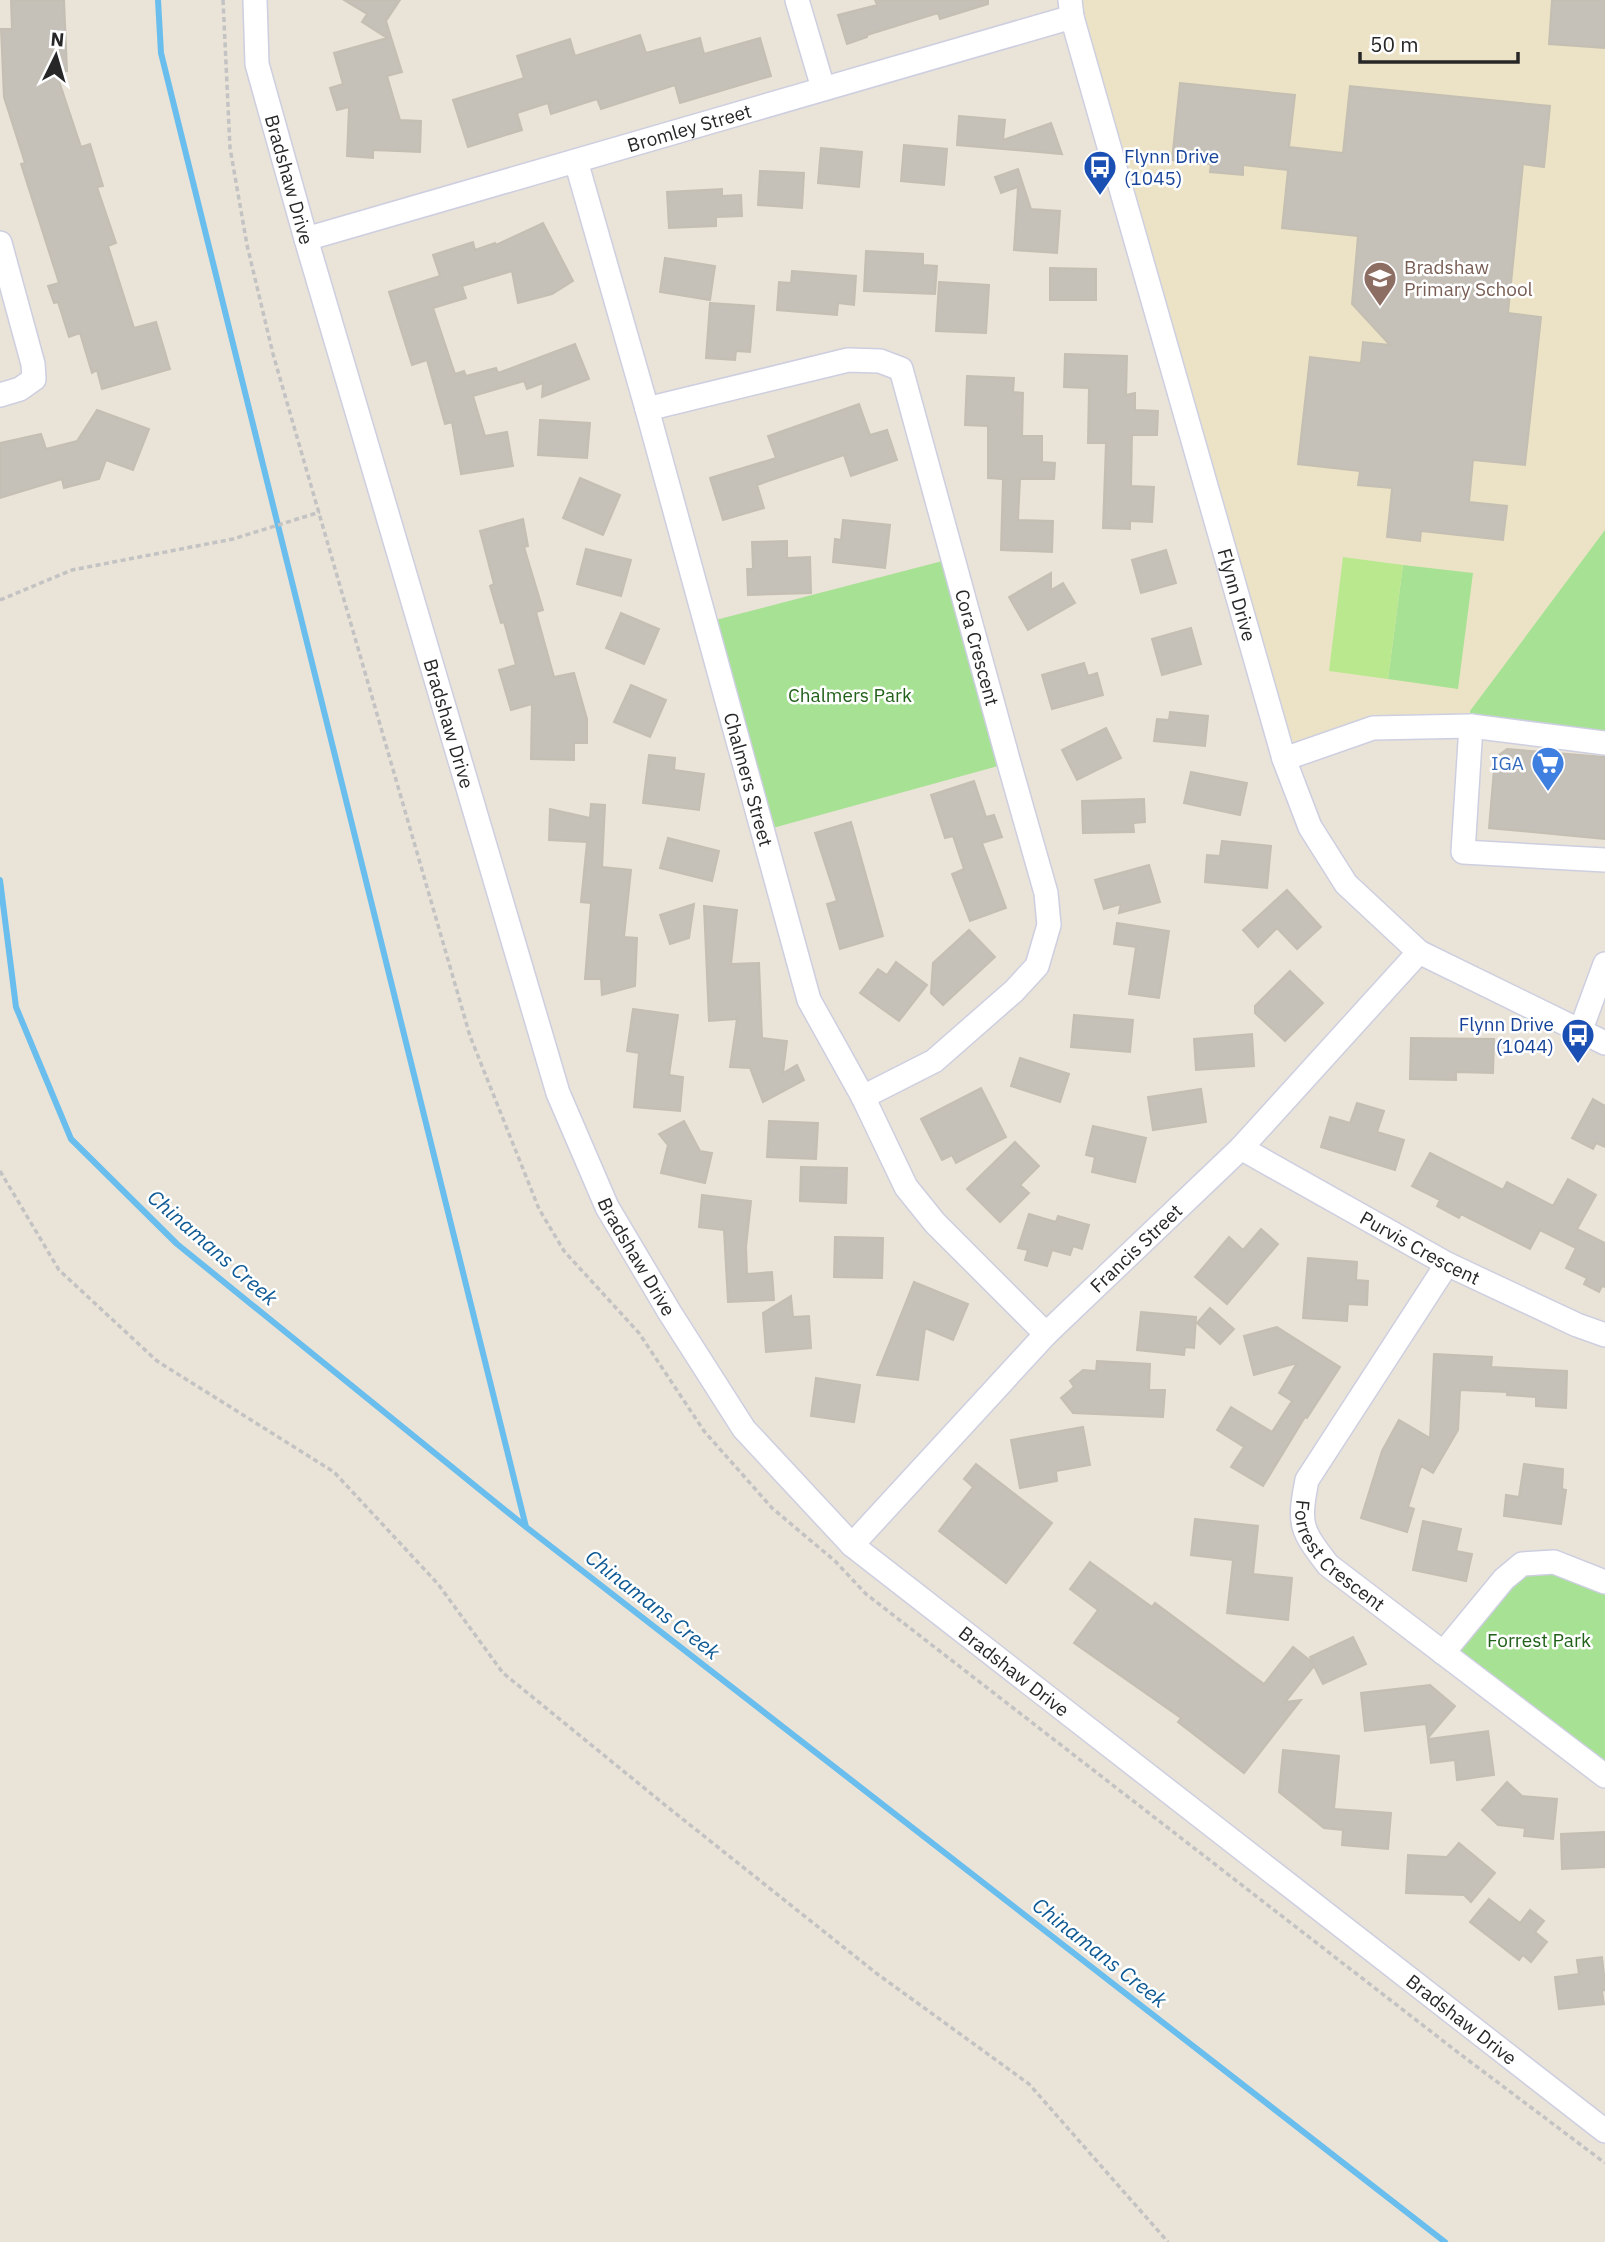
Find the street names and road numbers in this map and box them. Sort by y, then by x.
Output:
street label: Bromley Street [624,99,754,157]
street label: Bradshaw Drive [260,112,319,247]
street label: Flynn Drive [1212,546,1262,644]
street label: Cora Crescent [950,586,1005,708]
street label: Bradshaw Drive [419,656,479,791]
street label: Chalmers Street [719,710,778,849]
street label: Bradshaw Drive [592,1194,681,1320]
street label: Francis Street [1085,1199,1187,1298]
street label: Purvis Crescent [1356,1205,1484,1290]
street label: Forrest Crescent [1290,1499,1390,1616]
street label: Bradshaw Drive [954,1621,1074,1722]
street label: Bradshaw Drive [1401,1969,1522,2070]

